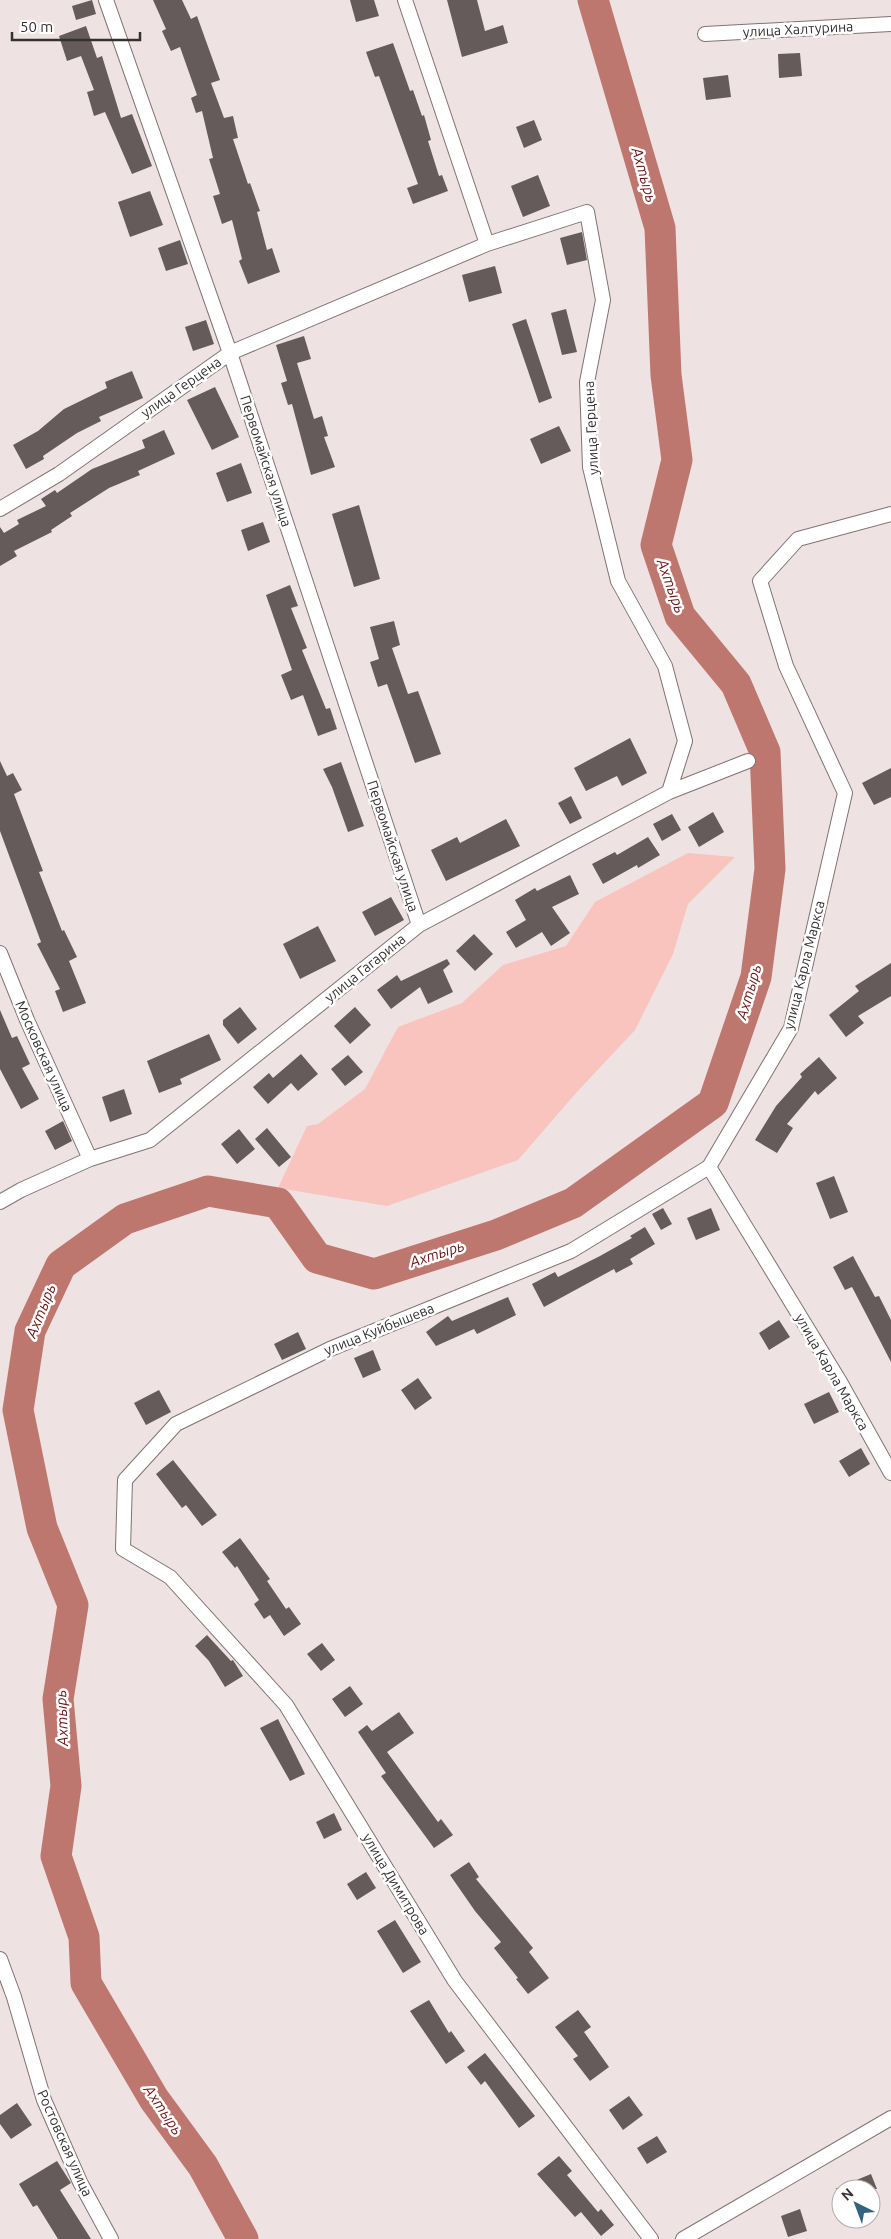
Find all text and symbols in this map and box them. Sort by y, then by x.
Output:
scale bar [12,10,140,42]
text: 50 m [20,18,53,35]
street label: улица Халтурина [742,18,854,40]
water label: Ахтырь [628,144,660,204]
street label: улица Герцена [138,353,224,421]
street label: улица Герцена [581,381,601,475]
street label: Первомайская улица [237,393,295,529]
water label: Ахтырь [653,555,689,615]
street label: Первомайская улица [364,778,422,914]
street label: улица Карла Маркса [780,899,828,1031]
street label: улица Гагарина [321,931,409,1005]
water label: Ахтырь [732,962,764,1022]
street label: Московская улица [12,998,76,1114]
water label: Ахтырь [406,1237,466,1271]
water label: Ахтырь [22,1281,59,1341]
street label: улица Куйбышева [322,1300,436,1358]
street label: улица Карла Маркса [792,1311,872,1433]
water label: Ахтырь [52,1689,71,1748]
street label: улица Димитрова [359,1830,433,1938]
water label: Ахтырь [140,2081,186,2138]
street label: Ростовская улица [34,2087,96,2199]
north arrow [831,2179,881,2229]
text: N [838,2185,857,2204]

